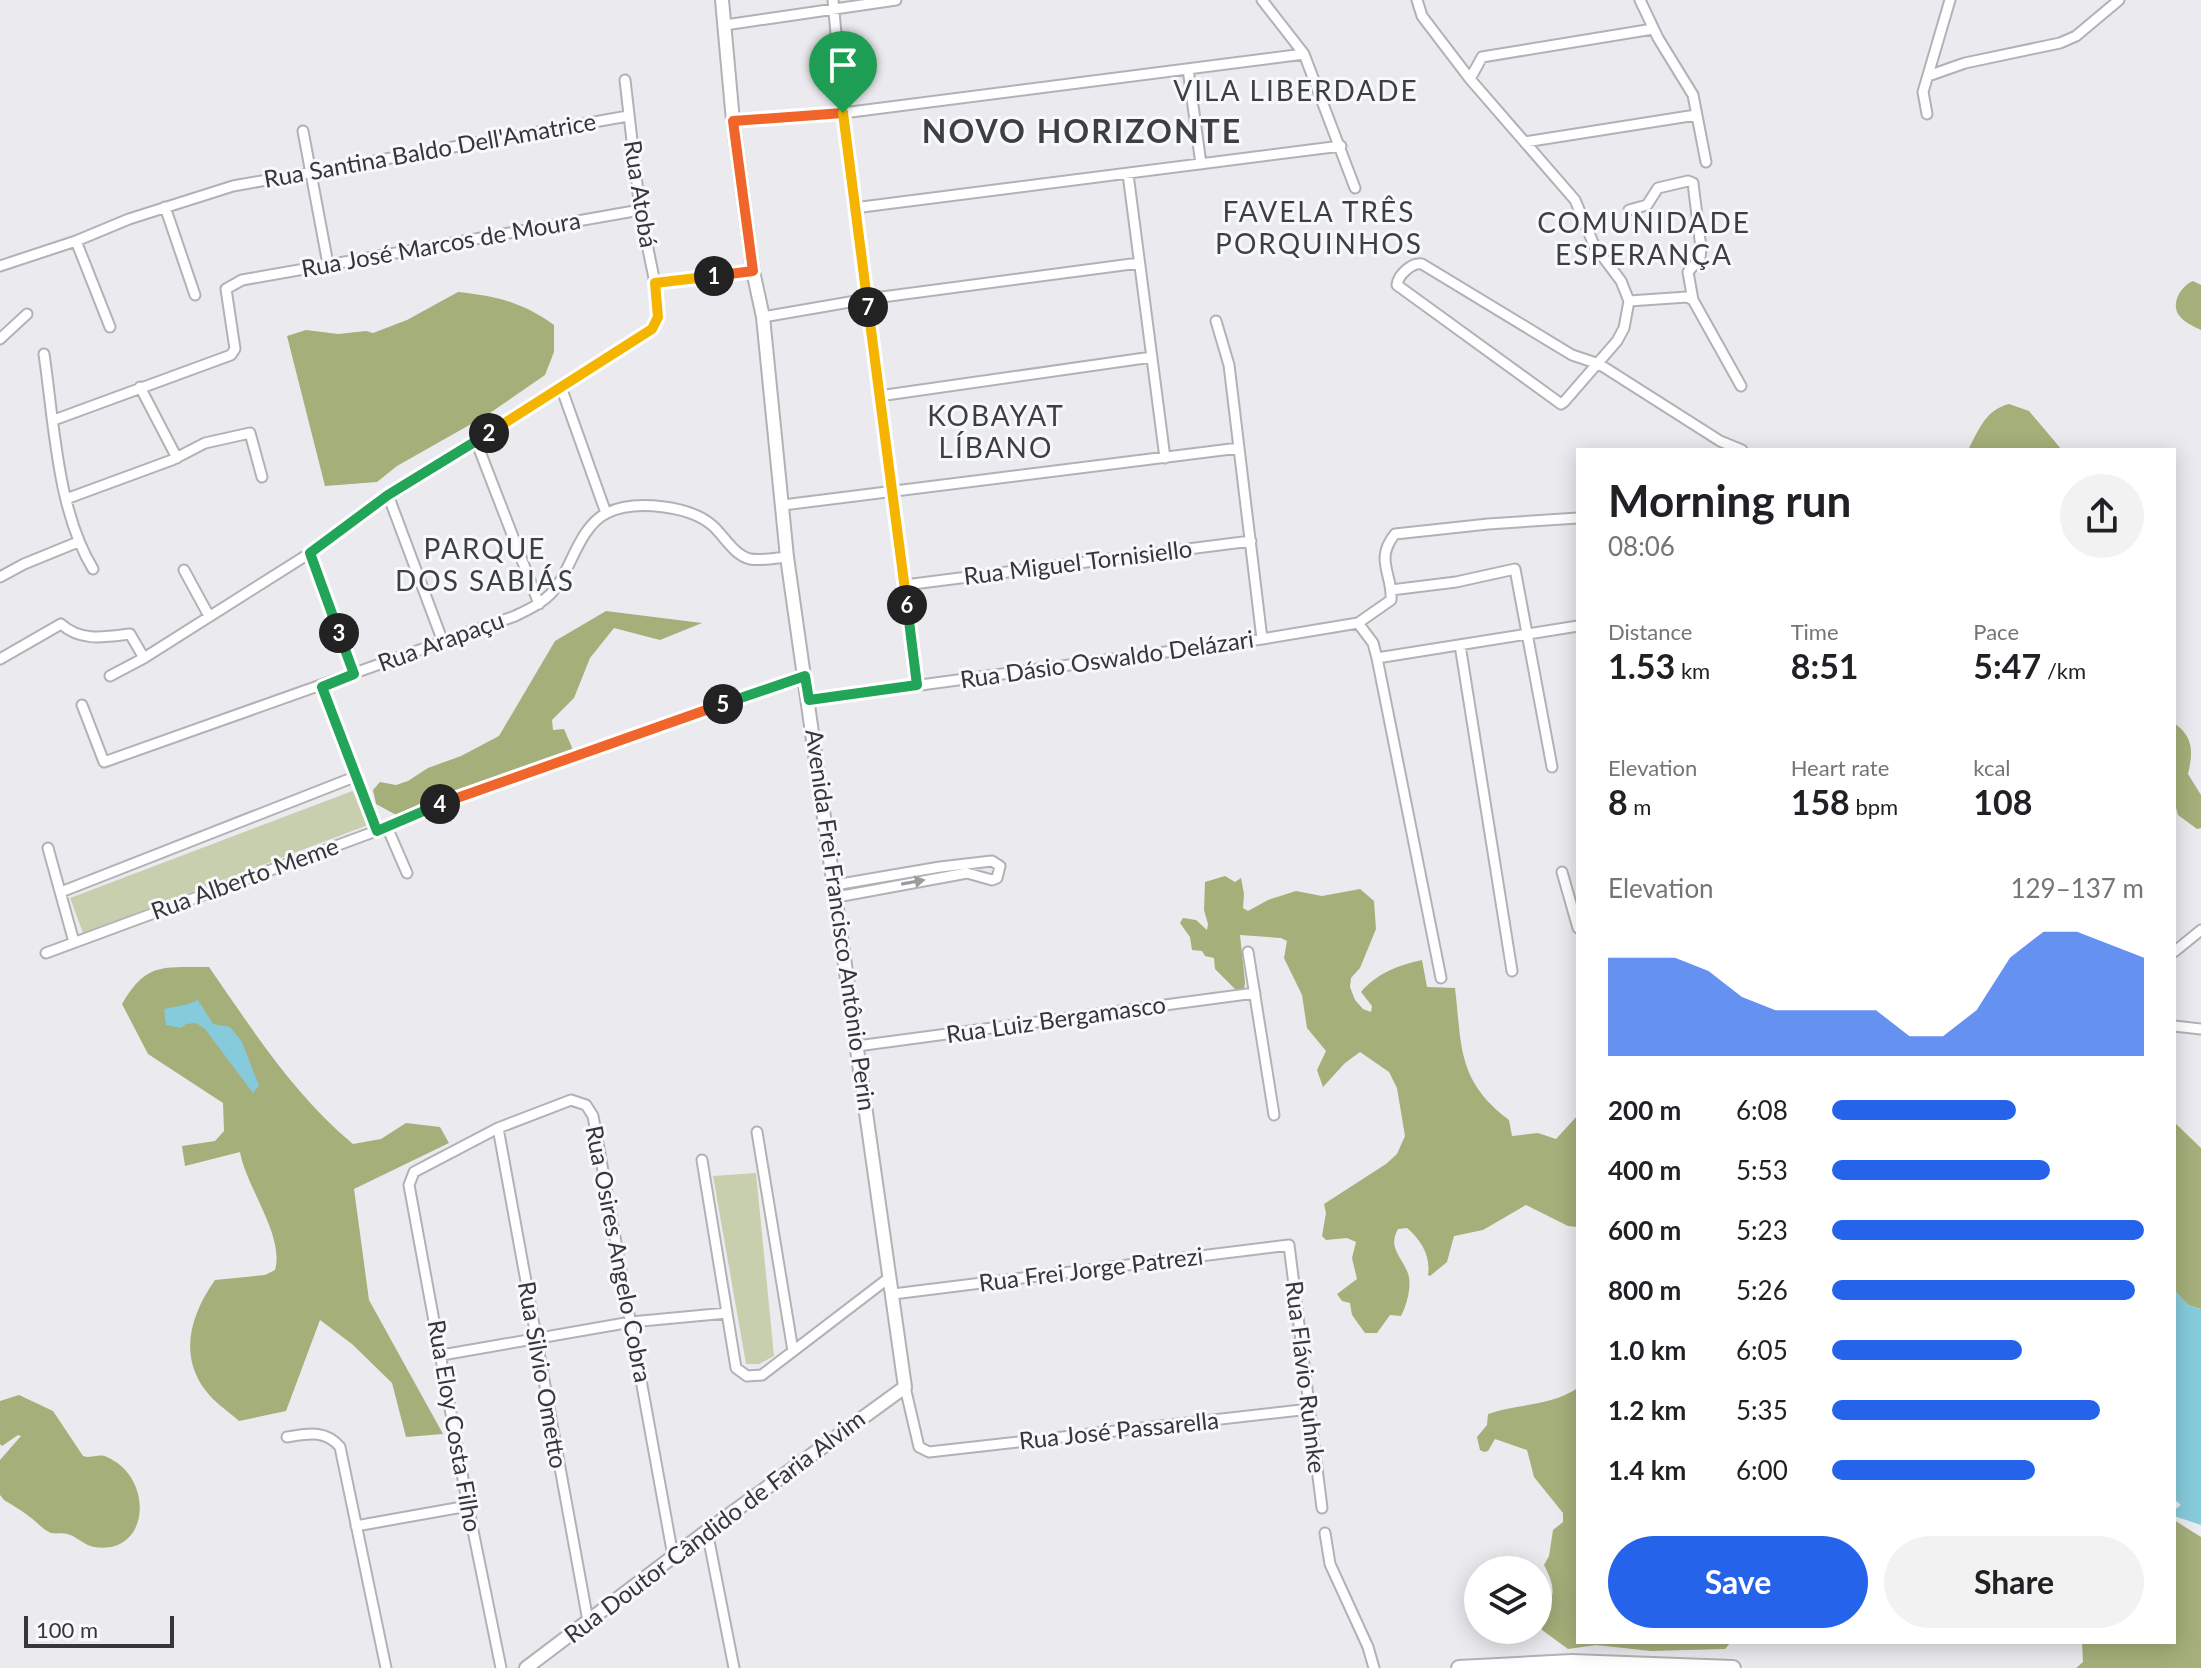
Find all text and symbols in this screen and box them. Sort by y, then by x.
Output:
pin [809,31,877,113]
icon: arrive [821,43,865,87]
district label: VILA LIBERDADE [1173,73,1419,107]
street label: Rua Santina Baldo Dell'Amatrice [261,106,598,193]
district label: NOVO HORIZONTE [922,111,1242,150]
street label: Rua Atobá [619,138,664,249]
district label: FAVELA TRÊS PORQUINHOS [1215,194,1423,260]
street label: Rua José Marcos de Moura [299,205,583,282]
district label: COMUNIDADE ESPERANÇA [1537,205,1751,271]
pin: 1 [694,256,734,296]
text: 1 [708,262,720,289]
pin: 7 [848,287,888,327]
text: 7 [862,293,874,320]
district label: KOBAYAT LÍBANO [927,398,1065,464]
pin: 2 [469,413,509,453]
text: 2 [483,419,495,446]
text: Morning run [1608,474,1851,526]
button: share [2060,474,2144,558]
text: 08:06 [1608,530,1675,562]
district label: PARQUE DOS SABIÁS [395,531,575,597]
street label: Rua Miguel Tornisiello [962,533,1194,590]
pin: 6 [887,585,927,625]
text: 6 [901,591,913,618]
street label: Rua Arapaçu [373,604,508,677]
pin: 3 [319,613,359,653]
text: Distance [1608,618,1692,645]
text: Time [1791,618,1839,645]
text: Pace [1973,618,2019,645]
text: 3 [333,619,345,646]
street label: Rua Dásio Oswaldo Delázari [958,624,1256,693]
text: 1.53 [1608,645,1675,686]
text: 8:51 [1791,645,1859,686]
text: 5:47 [1973,645,2041,686]
text: km [1675,657,1710,684]
text: /km [2041,657,2086,684]
pin: 5 [703,684,743,724]
text: 5 [717,690,729,717]
street label: Avenida Frei Francisco Antônio Perin [800,727,883,1112]
text: Elevation [1608,754,1697,781]
text: Heart rate [1791,754,1889,781]
text: kcal [1973,754,2011,781]
text: 8 [1608,781,1628,822]
text: 158 [1791,781,1850,822]
text: 108 [1973,781,2033,822]
pin: 4 [420,784,460,824]
text: 4 [434,790,446,817]
text: m [1628,793,1651,820]
text: bpm [1850,793,1898,820]
street label: Rua Alberto Meme [147,830,342,925]
text: Elevation [1608,872,1714,904]
text: 129–137 m [2010,872,2144,904]
one-way arrow [901,875,926,887]
street label: Rua Luiz Bergamasco [944,989,1168,1048]
text: 200 m [1608,1094,1681,1126]
text: 6:08 [1736,1094,1788,1126]
street label: Rua Osires Angelo Cobra [580,1123,659,1385]
text: 400 m [1608,1154,1681,1186]
text: 5:53 [1736,1154,1788,1186]
text: 600 m [1608,1214,1681,1246]
text: 5:23 [1736,1214,1788,1246]
street label: Rua Frei Jorge Patrezi [977,1240,1204,1297]
text: 800 m [1608,1274,1681,1306]
text: 5:26 [1736,1274,1788,1306]
street label: Rua Silvio Ometto [513,1279,574,1471]
street label: Rua Flávio Ruhnke [1280,1279,1333,1475]
street label: Rua Eloy Costa Filho [423,1317,488,1534]
text: 1.0 km [1608,1334,1686,1366]
text: 6:05 [1736,1334,1788,1366]
text: 1.2 km [1608,1394,1686,1426]
text: 5:35 [1736,1394,1788,1426]
street label: Rua Doutor Cândido de Faria Alvim [558,1403,870,1648]
street label: Rua José Passarella [1018,1405,1220,1454]
text: 1.4 km [1608,1454,1686,1486]
text: 6:00 [1736,1454,1788,1486]
button: Save [1608,1536,1868,1628]
button: Share [1884,1536,2144,1628]
map controls [1464,1556,1552,1644]
button: layers [1464,1556,1552,1644]
scale bar [24,1612,174,1648]
text: 100 m [36,1616,98,1643]

